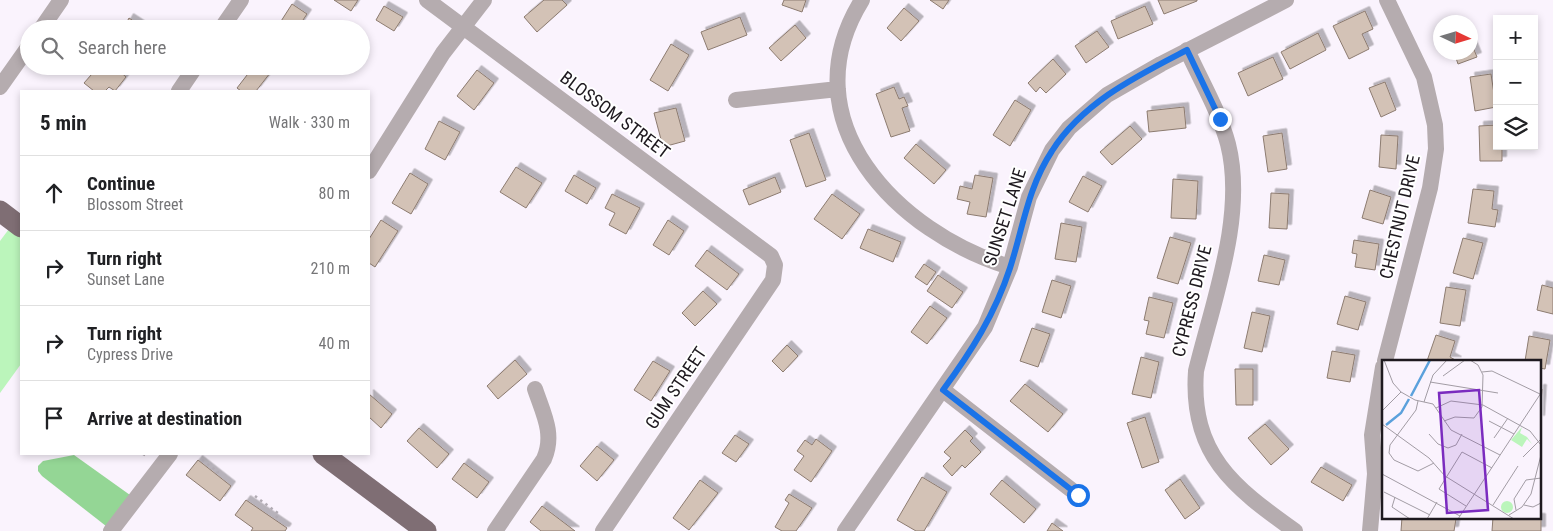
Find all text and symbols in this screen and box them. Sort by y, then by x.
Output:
north arrow [1433,15,1478,60]
map controls [1493,15,1538,150]
button: + [1493,15,1538,60]
search box [20,20,370,75]
icon: search [38,34,66,62]
text: Search here [78,36,166,59]
button: − [1493,60,1538,105]
street label: BLOSSOM STREET [556,67,674,163]
button: layers [1493,105,1538,150]
route end [1209,108,1232,131]
text: 5 min [40,111,87,135]
text: Walk · 330 m [269,113,350,132]
street label: CHESTNUT DRIVE [1375,153,1424,281]
street label: SUNSET LANE [979,165,1030,268]
text: Continue [87,172,155,195]
icon: ahead [40,179,68,207]
text: 80 m [318,184,350,203]
text: Blossom Street [87,195,183,214]
street label: CYPRESS DRIVE [1168,243,1216,359]
text: Turn right [87,247,162,270]
icon: right [40,254,68,282]
text: 210 m [311,259,350,278]
text: Sunset Lane [87,270,165,289]
text: Turn right [87,322,162,345]
icon: right [40,329,68,357]
text: 40 m [318,334,350,353]
street label: GUM STREET [641,343,711,433]
text: Cypress Drive [87,345,173,364]
inset map [1382,360,1540,518]
icon: arrive [40,404,68,432]
text: Arrive at destination [87,407,242,430]
route start [1067,484,1090,507]

